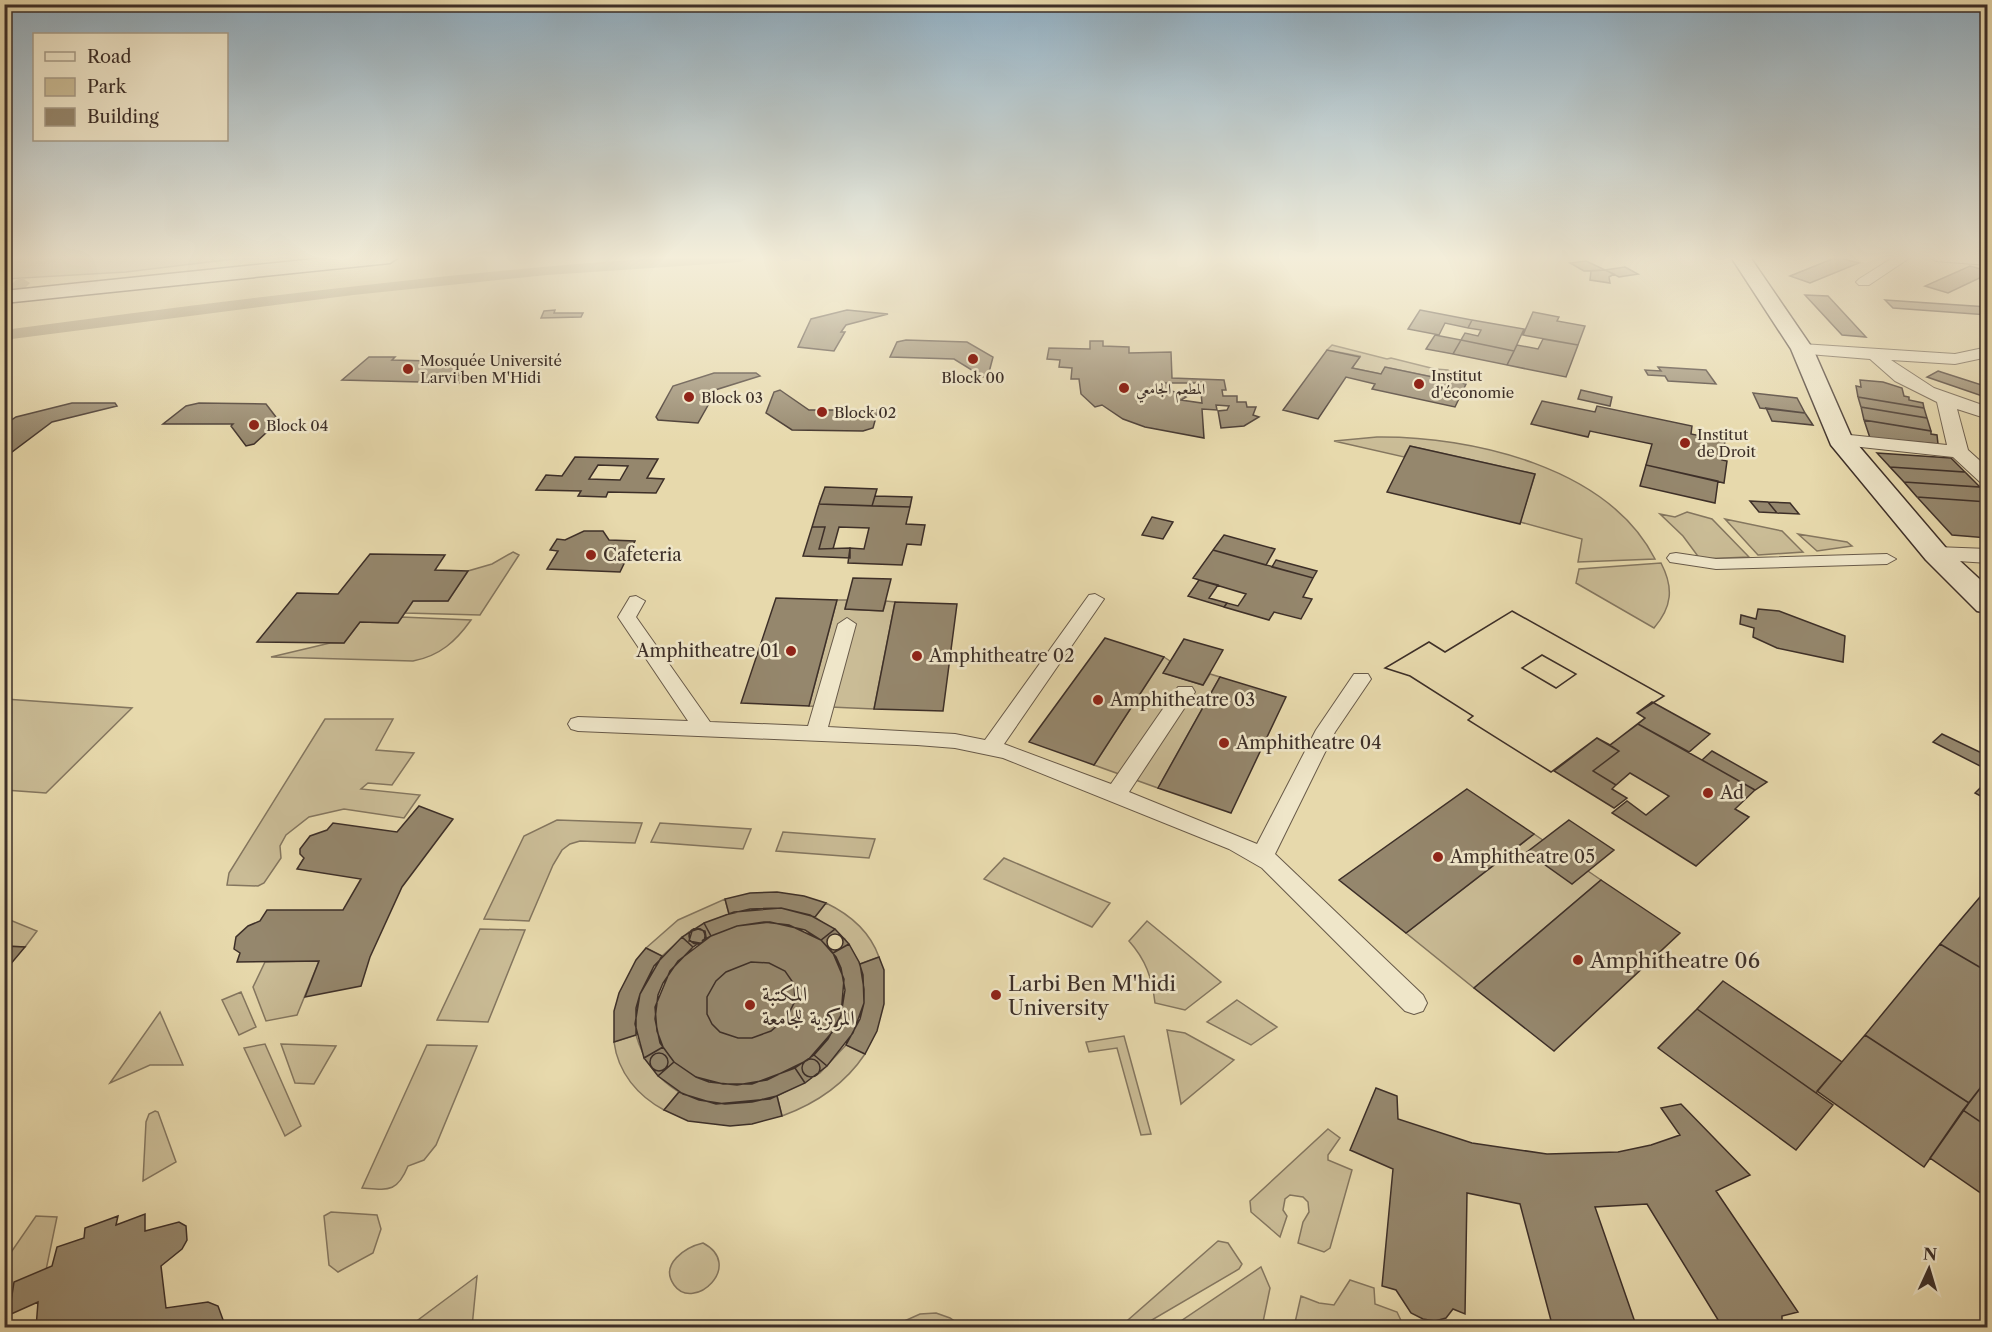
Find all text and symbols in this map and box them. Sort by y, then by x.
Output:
legend [33,33,228,141]
text: Road [87,46,132,68]
text: Park [87,76,128,98]
text: Building [87,106,159,128]
place label: Mosquée Université Larvi ben M'Hidi [420,351,562,387]
marker: Block 00 [966,352,980,366]
marker: Mosquée Université Larvi ben M'Hidi [401,362,415,376]
place label: Institut d'économie [1431,366,1514,402]
place label: Block 00 [941,368,1005,387]
marker: Institut d'économie [1412,377,1426,391]
place label: المطعم الجامعي [1136,379,1205,403]
marker: المطعم الجامعي [1117,381,1131,395]
place label: Block 03 [701,388,763,407]
marker: Block 03 [682,390,696,404]
place label: Block 02 [834,403,896,422]
marker: Block 02 [815,405,829,419]
place label: Block 04 [266,416,328,435]
marker: Block 04 [247,418,261,432]
place label: Institut de Droit [1697,425,1757,461]
marker: Institut de Droit [1678,436,1692,450]
place label: Cafeteria [603,544,682,566]
marker: Cafeteria [584,548,598,562]
place label: Amphitheatre 01 [635,640,779,662]
marker: Amphitheatre 01 [784,644,798,658]
place label: Amphitheatre 02 [928,645,1075,667]
marker: Amphitheatre 02 [910,649,924,663]
place label: Amphitheatre 03 [1109,689,1255,711]
marker: Amphitheatre 03 [1091,693,1105,707]
place label: Amphitheatre 04 [1235,732,1382,754]
marker: Amphitheatre 04 [1217,736,1231,750]
place label: Ad [1719,782,1744,804]
marker: Ad [1701,786,1715,800]
place label: Amphitheatre 05 [1449,846,1595,868]
marker: Amphitheatre 05 [1431,850,1445,864]
place label: Amphitheatre 06 [1589,948,1760,973]
marker: Amphitheatre 06 [1571,953,1585,967]
place label: Larbi Ben M'hidi University [1008,971,1176,1020]
place label: المكتبة المركزية للجامعة [762,981,855,1031]
marker: Larbi Ben M'hidi University [989,988,1003,1002]
marker: المكتبة المركزية للجامعة [743,998,757,1012]
north arrow [1899,1239,1959,1299]
text: N [1922,1244,1938,1265]

